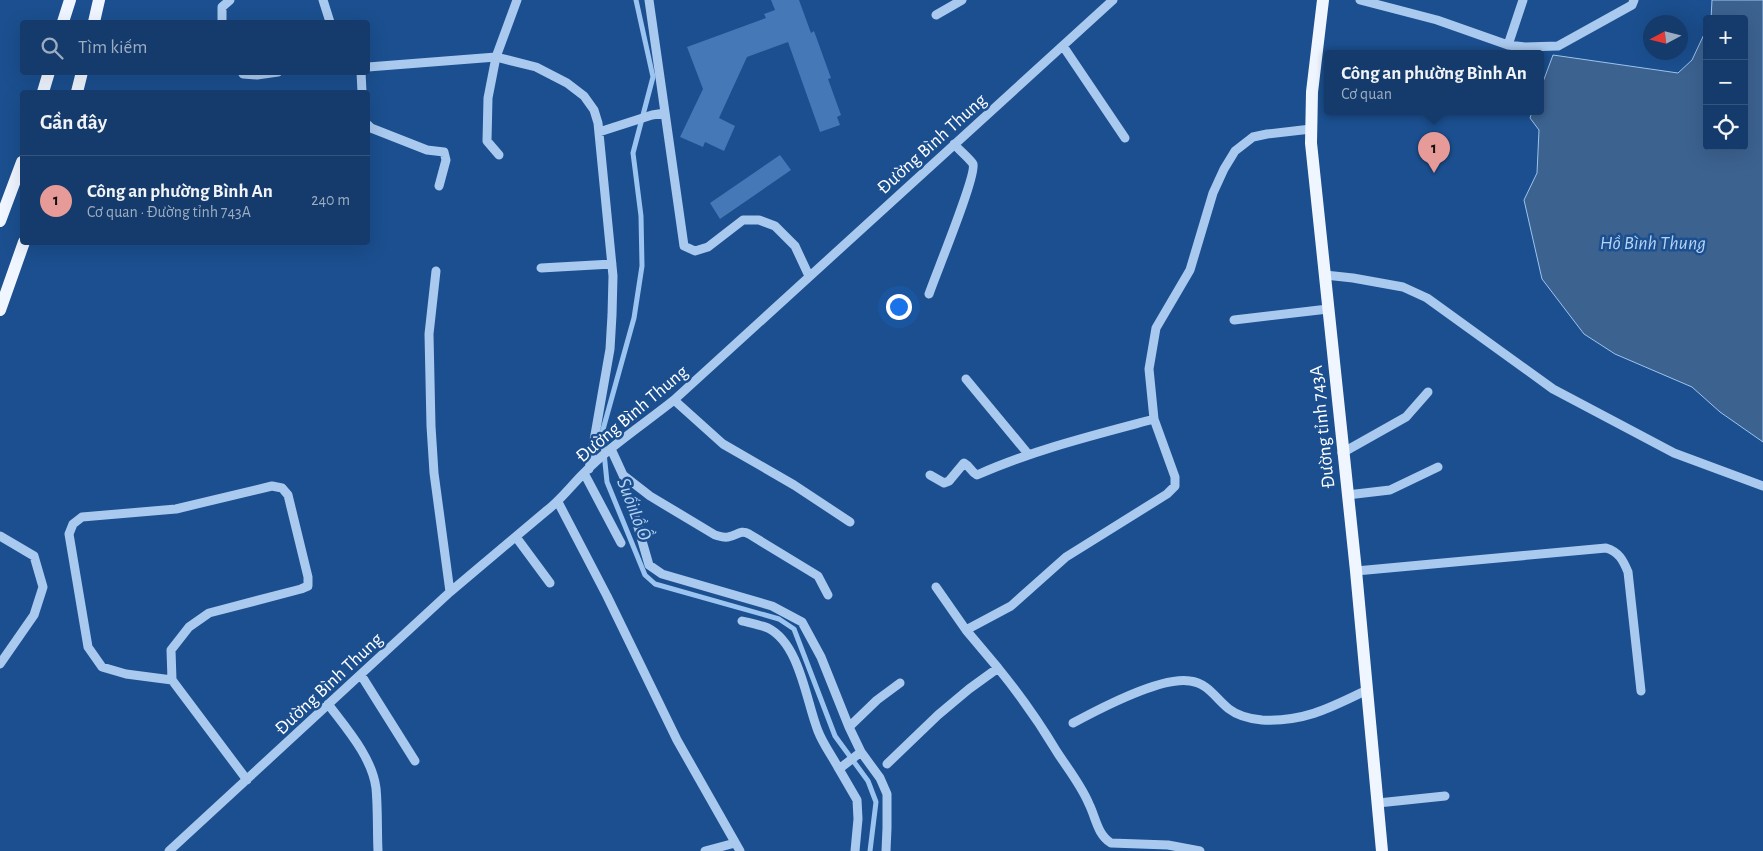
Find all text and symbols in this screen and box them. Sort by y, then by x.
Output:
north arrow [1643,15,1688,60]
map controls [1703,15,1748,150]
button: + [1703,15,1748,60]
search box [20,20,370,75]
icon: search [38,34,66,62]
text: Tìm kiếm [78,38,147,57]
popup [1324,50,1544,115]
button: − [1703,60,1748,105]
text: Công an phường Bình An [1341,64,1527,83]
text: Cơ quan [1341,86,1392,102]
street label: Đường Bình Thung [874,90,991,198]
button: locate [1703,105,1748,150]
text: Gần đây [40,112,107,133]
pin: 1 [1418,132,1450,173]
text: Công an phường Bình An [87,182,273,201]
text: 1 [53,192,59,208]
text: 240 m [311,192,350,208]
text: Cơ quan · Đường tỉnh 743A [87,204,251,220]
water label: Hồ Bình Thung [1600,233,1706,253]
your location [886,294,912,320]
street label: Đường Bình Thung [572,362,692,466]
street label: Đường tỉnh 743A [1307,364,1338,489]
water label: Suối Lồ Ồ [613,474,658,543]
street label: Đường Bình Thung [272,629,387,739]

